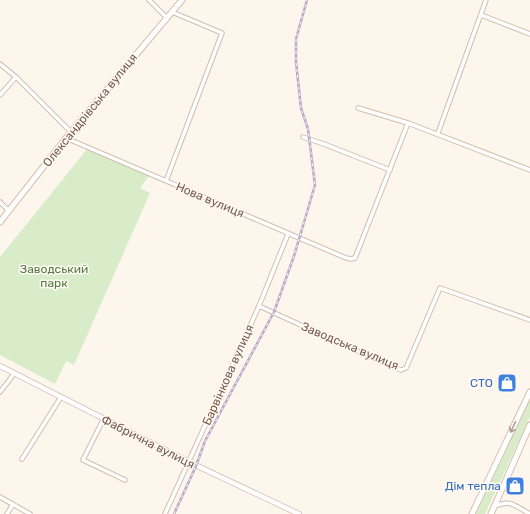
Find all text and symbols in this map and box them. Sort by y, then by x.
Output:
street label: Олександрівська вулиця [40,50,140,170]
street label: Нова вулиця [174,179,246,221]
park label: Заводський парк [20,262,88,290]
street label: Заводська вулиця [299,319,401,373]
street label: Барвінкова вулиця [199,322,257,428]
shop icon: СТО [496,372,518,394]
place label: СТО [470,376,493,390]
street label: Фабрична вулиця [99,412,197,472]
one-way arrow [509,421,516,433]
shop icon: Дім тепла [504,475,526,497]
place label: Дім тепла [445,479,501,493]

